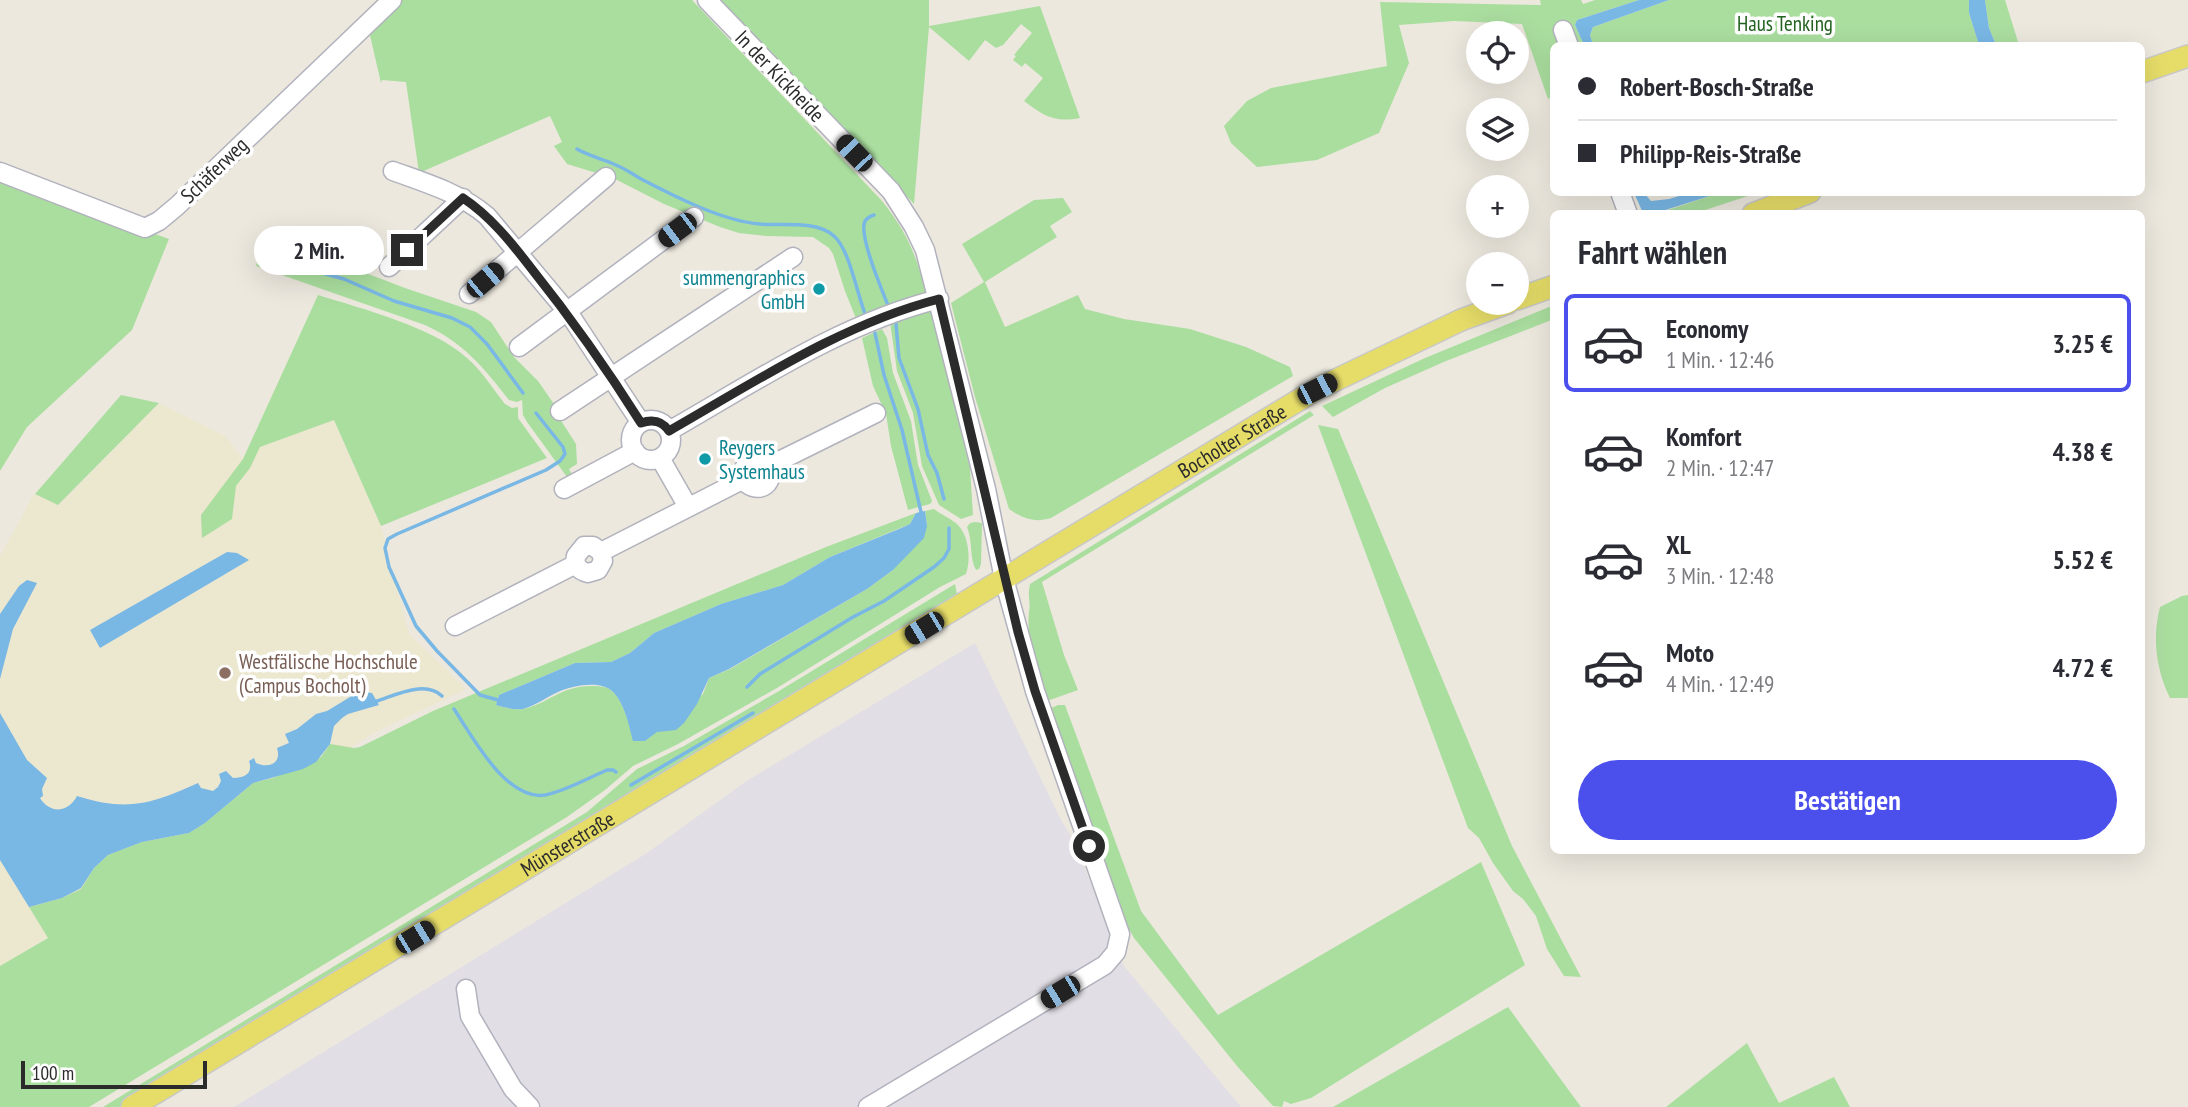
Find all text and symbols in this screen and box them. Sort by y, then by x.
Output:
park label: Haus Tenking [1737,10,1833,37]
map controls [1466,21,1529,315]
button: locate [1466,21,1529,84]
street label: In der Kickheide [730,24,830,128]
text: Robert-Bosch-Straße [1620,70,1814,103]
button: layers [1466,98,1529,161]
street label: Schäferweg [175,131,253,209]
car [832,131,877,175]
text: Philipp-Reis-Straße [1620,137,1801,170]
button: + [1466,175,1529,238]
car [654,209,701,251]
callout: 2 Min. [253,226,382,274]
text: Fahrt wählen [1578,231,1727,273]
route end [391,234,423,266]
text: 2 Min. [293,236,345,265]
button: − [1466,252,1529,315]
car [463,258,508,302]
place label: summengraphics GmbH [683,264,805,315]
marker: summengraphics GmbH [811,281,827,297]
icon: car [1582,312,1645,375]
text: Economy [1666,312,1748,345]
text: 3.25 € [2052,327,2113,360]
text: 1 Min. · 12:46 [1666,345,1774,374]
car [1294,370,1341,408]
street label: Bocholter Straße [1173,397,1291,484]
icon: car [1582,420,1645,483]
text: Komfort [1666,420,1742,453]
place label: Reygers Systemhaus [719,434,805,485]
text: 4.38 € [2052,435,2113,468]
marker: Reygers Systemhaus [697,451,713,467]
text: 2 Min. · 12:47 [1666,453,1774,482]
icon: car [1582,528,1645,591]
text: XL [1666,528,1691,561]
text: 5.52 € [2052,543,2113,576]
text: 3 Min. · 12:48 [1666,561,1774,590]
car [901,608,948,648]
icon: car [1582,636,1645,699]
text: Moto [1666,636,1714,669]
place label: Westfälische Hochschule (Campus Bocholt) [239,648,418,699]
text: 4.72 € [2052,651,2113,684]
marker: Westfälische Hochschule (Campus Bocholt) [217,665,233,681]
text: 4 Min. · 12:49 [1666,669,1774,698]
button: Bestätigen [1578,760,2117,840]
street label: Münsterstraße [515,805,619,882]
route start [1073,830,1105,862]
car [392,917,439,957]
car [1037,972,1084,1012]
scale bar [21,1058,206,1090]
text: 100 m [32,1061,74,1085]

